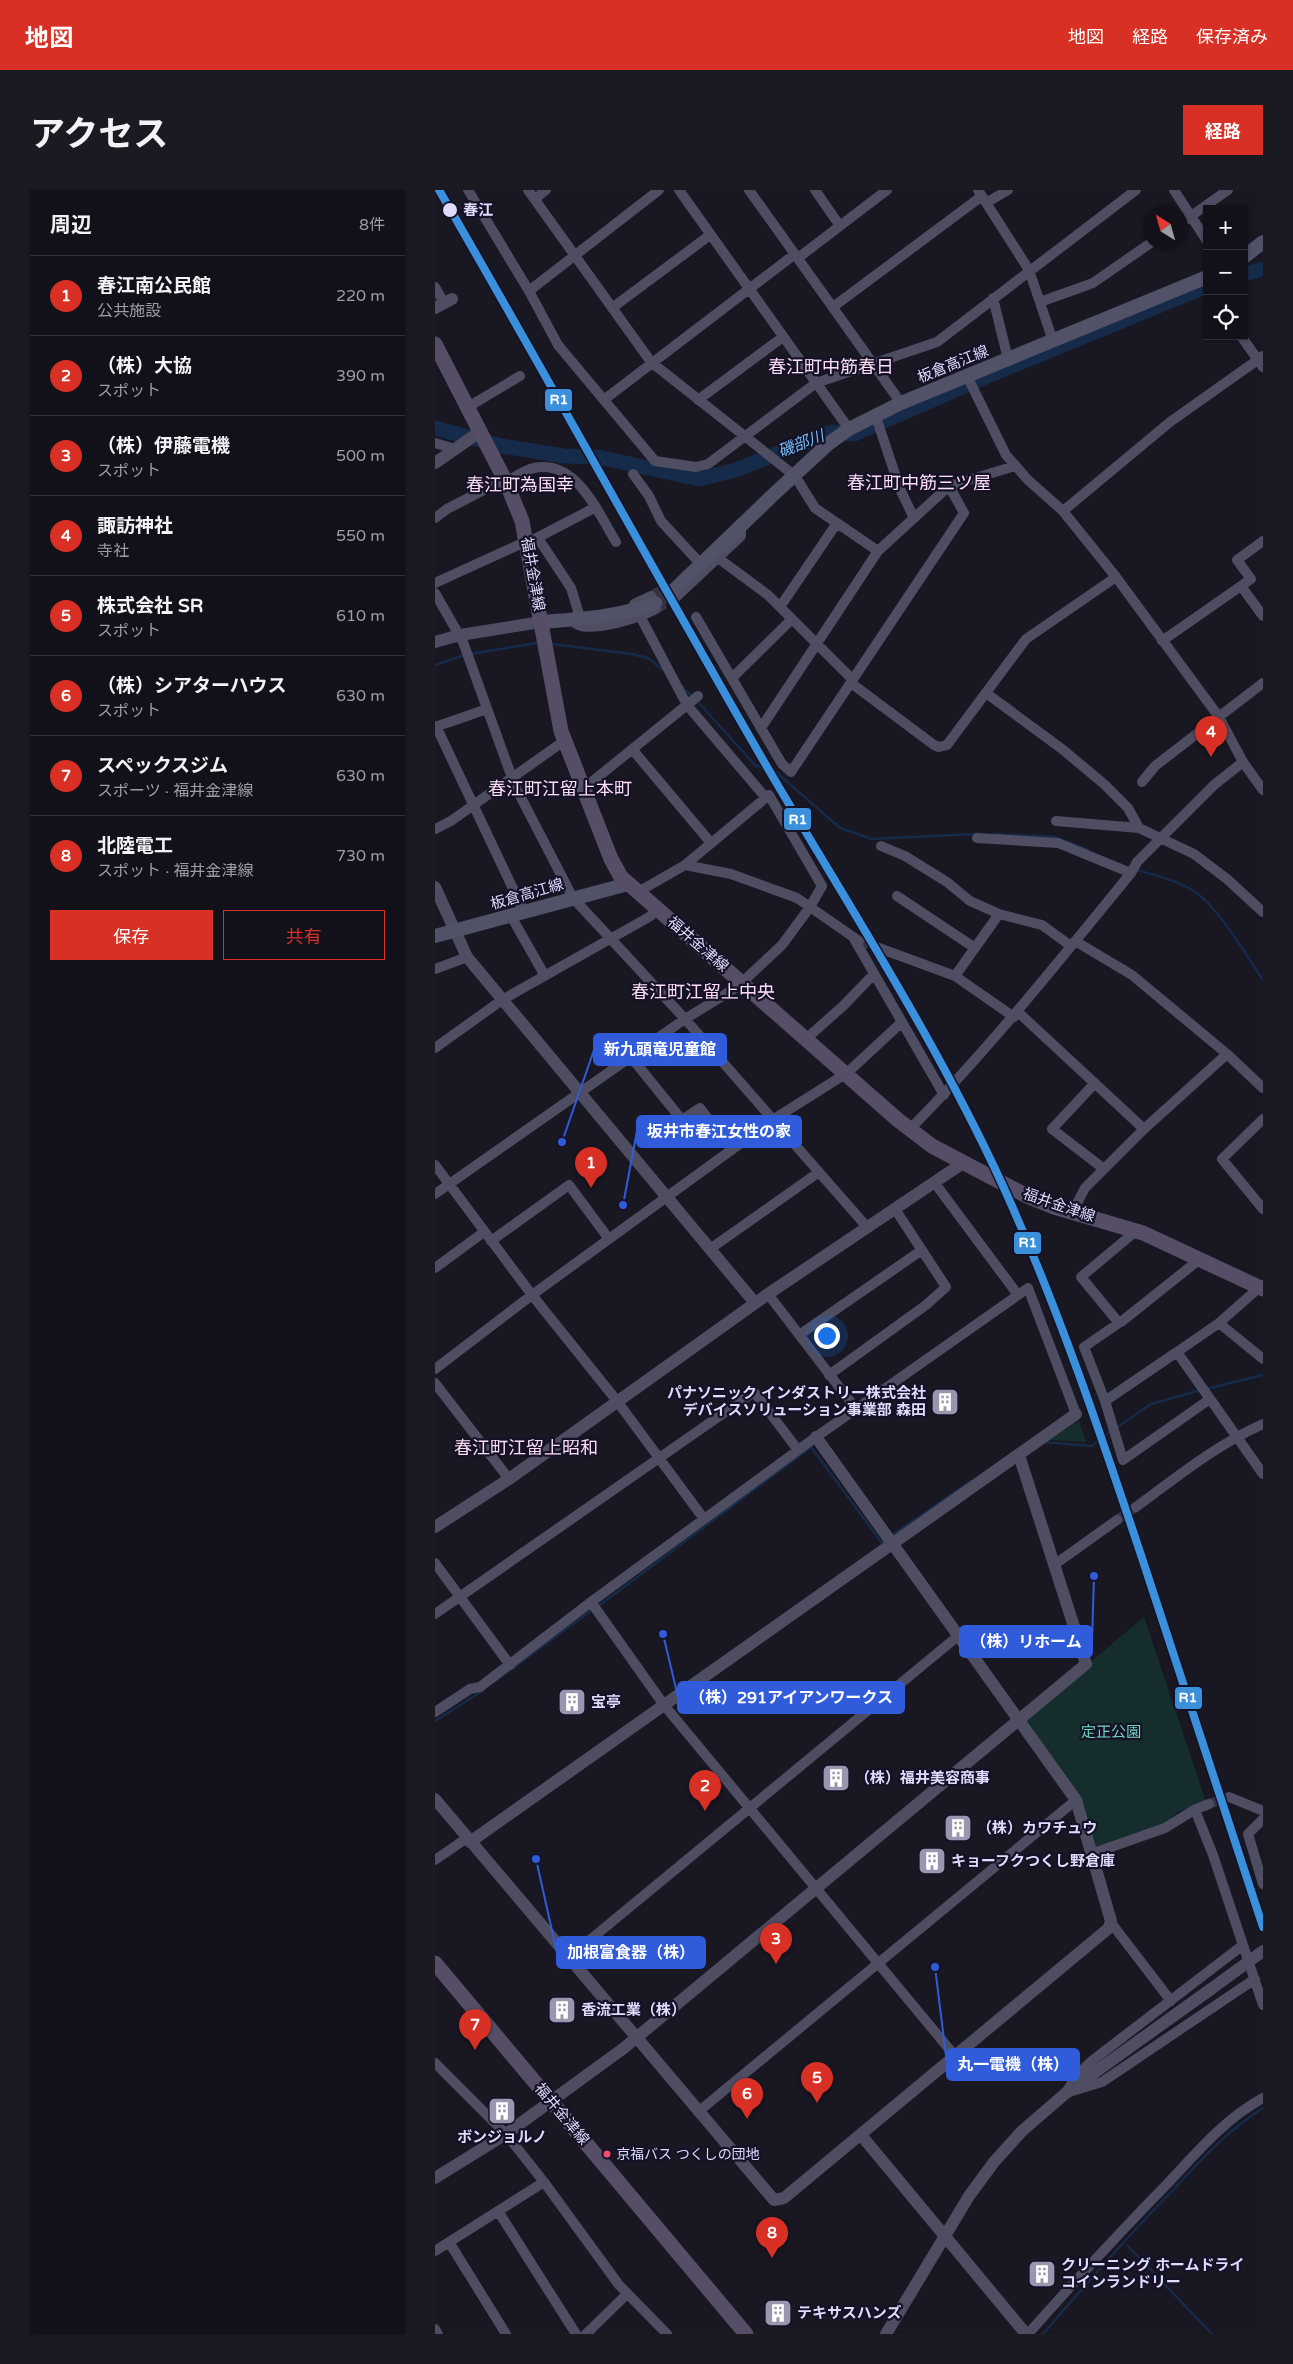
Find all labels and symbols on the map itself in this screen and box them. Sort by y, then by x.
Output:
marker: 春江 [441,201,459,219]
place label: 春江 [463,201,493,219]
north arrow [1143,205,1188,250]
street label: 板倉高江線 [915,342,991,386]
district label: 春江町中筋春日 [768,356,894,378]
line badge: R1 [544,388,573,412]
text: R1 [550,391,568,408]
water label: 磯部川 [775,425,829,462]
district label: 春江町中筋三ツ屋 [847,472,991,494]
district label: 春江町為国幸 [466,474,574,496]
street label: 福井金津線 [518,535,548,613]
pin: 4 [1195,716,1227,757]
district label: 春江町江留上本町 [488,778,632,800]
line badge: R1 [783,807,812,831]
text: R1 [789,811,807,828]
street label: 板倉高江線 [488,875,566,913]
street label: 福井金津線 [664,913,732,975]
district label: 春江町江留上中央 [631,981,775,1003]
callout: 新九頭竜児童館 [594,1034,726,1065]
text: 新九頭竜児童館 [604,1040,716,1060]
callout: 坂井市春江女性の家 [637,1116,801,1147]
text: 坂井市春江女性の家 [647,1122,791,1142]
pin: 1 [575,1147,607,1188]
street label: 福井金津線 [1021,1184,1097,1226]
line badge: R1 [1013,1231,1042,1255]
text: R1 [1019,1234,1037,1251]
your location [814,1323,840,1349]
place label: パナソニック インダストリー株式会社 デバイスソリューション事業部 森田 [667,1384,926,1419]
building icon: パナソニック インダストリー株式会社 デバイスソリューション事業部 森田 [930,1387,960,1417]
district label: 春江町江留上昭和 [454,1437,598,1459]
callout: （株）リホーム [960,1626,1092,1657]
text: （株）リホーム [970,1632,1082,1652]
callout: （株）291アイアンワークス [678,1682,904,1713]
line badge: R1 [1174,1686,1203,1710]
building icon: 宝亭 [557,1687,587,1717]
text: （株）291アイアンワークス [689,1688,893,1708]
text: R1 [1179,1689,1197,1706]
place label: 宝亭 [591,1693,621,1711]
park label: 定正公園 [1081,1723,1141,1741]
building icon: （株）福井美容商事 [821,1763,851,1793]
place label: （株）福井美容商事 [855,1769,990,1787]
pin: 2 [689,1770,721,1811]
building icon: （株）カワチュウ [943,1813,973,1843]
place label: （株）カワチュウ [977,1819,1097,1837]
building icon: キョーフクつくし野倉庫 [917,1846,947,1876]
place label: キョーフクつくし野倉庫 [951,1852,1115,1870]
pin: 3 [760,1923,792,1964]
callout: 加根富食器（株） [557,1937,705,1968]
text: 加根富食器（株） [567,1943,695,1963]
building icon: 香流工業（株） [547,1995,577,2025]
place label: 香流工業（株） [581,2001,686,2019]
pin: 7 [459,2009,491,2050]
callout: 丸一電機（株） [947,2049,1079,2080]
text: 丸一電機（株） [957,2055,1069,2075]
pin: 5 [801,2062,833,2103]
pin: 6 [731,2078,763,2119]
street label: 福井金津線 [531,2079,593,2149]
building icon: ボンジョルノ [487,2096,517,2126]
place label: ボンジョルノ [457,2128,547,2146]
place label: 京福バス つくしの団地 [616,2146,760,2163]
marker: 京福バス つくしの団地 [602,2149,612,2159]
pin: 8 [756,2217,788,2258]
place label: クリーニング ホームドライ コインランドリー [1061,2256,1244,2291]
building icon: クリーニング ホームドライ コインランドリー [1027,2259,1057,2289]
building icon: テキサスハンズ [763,2298,793,2328]
place label: テキサスハンズ [797,2304,901,2322]

